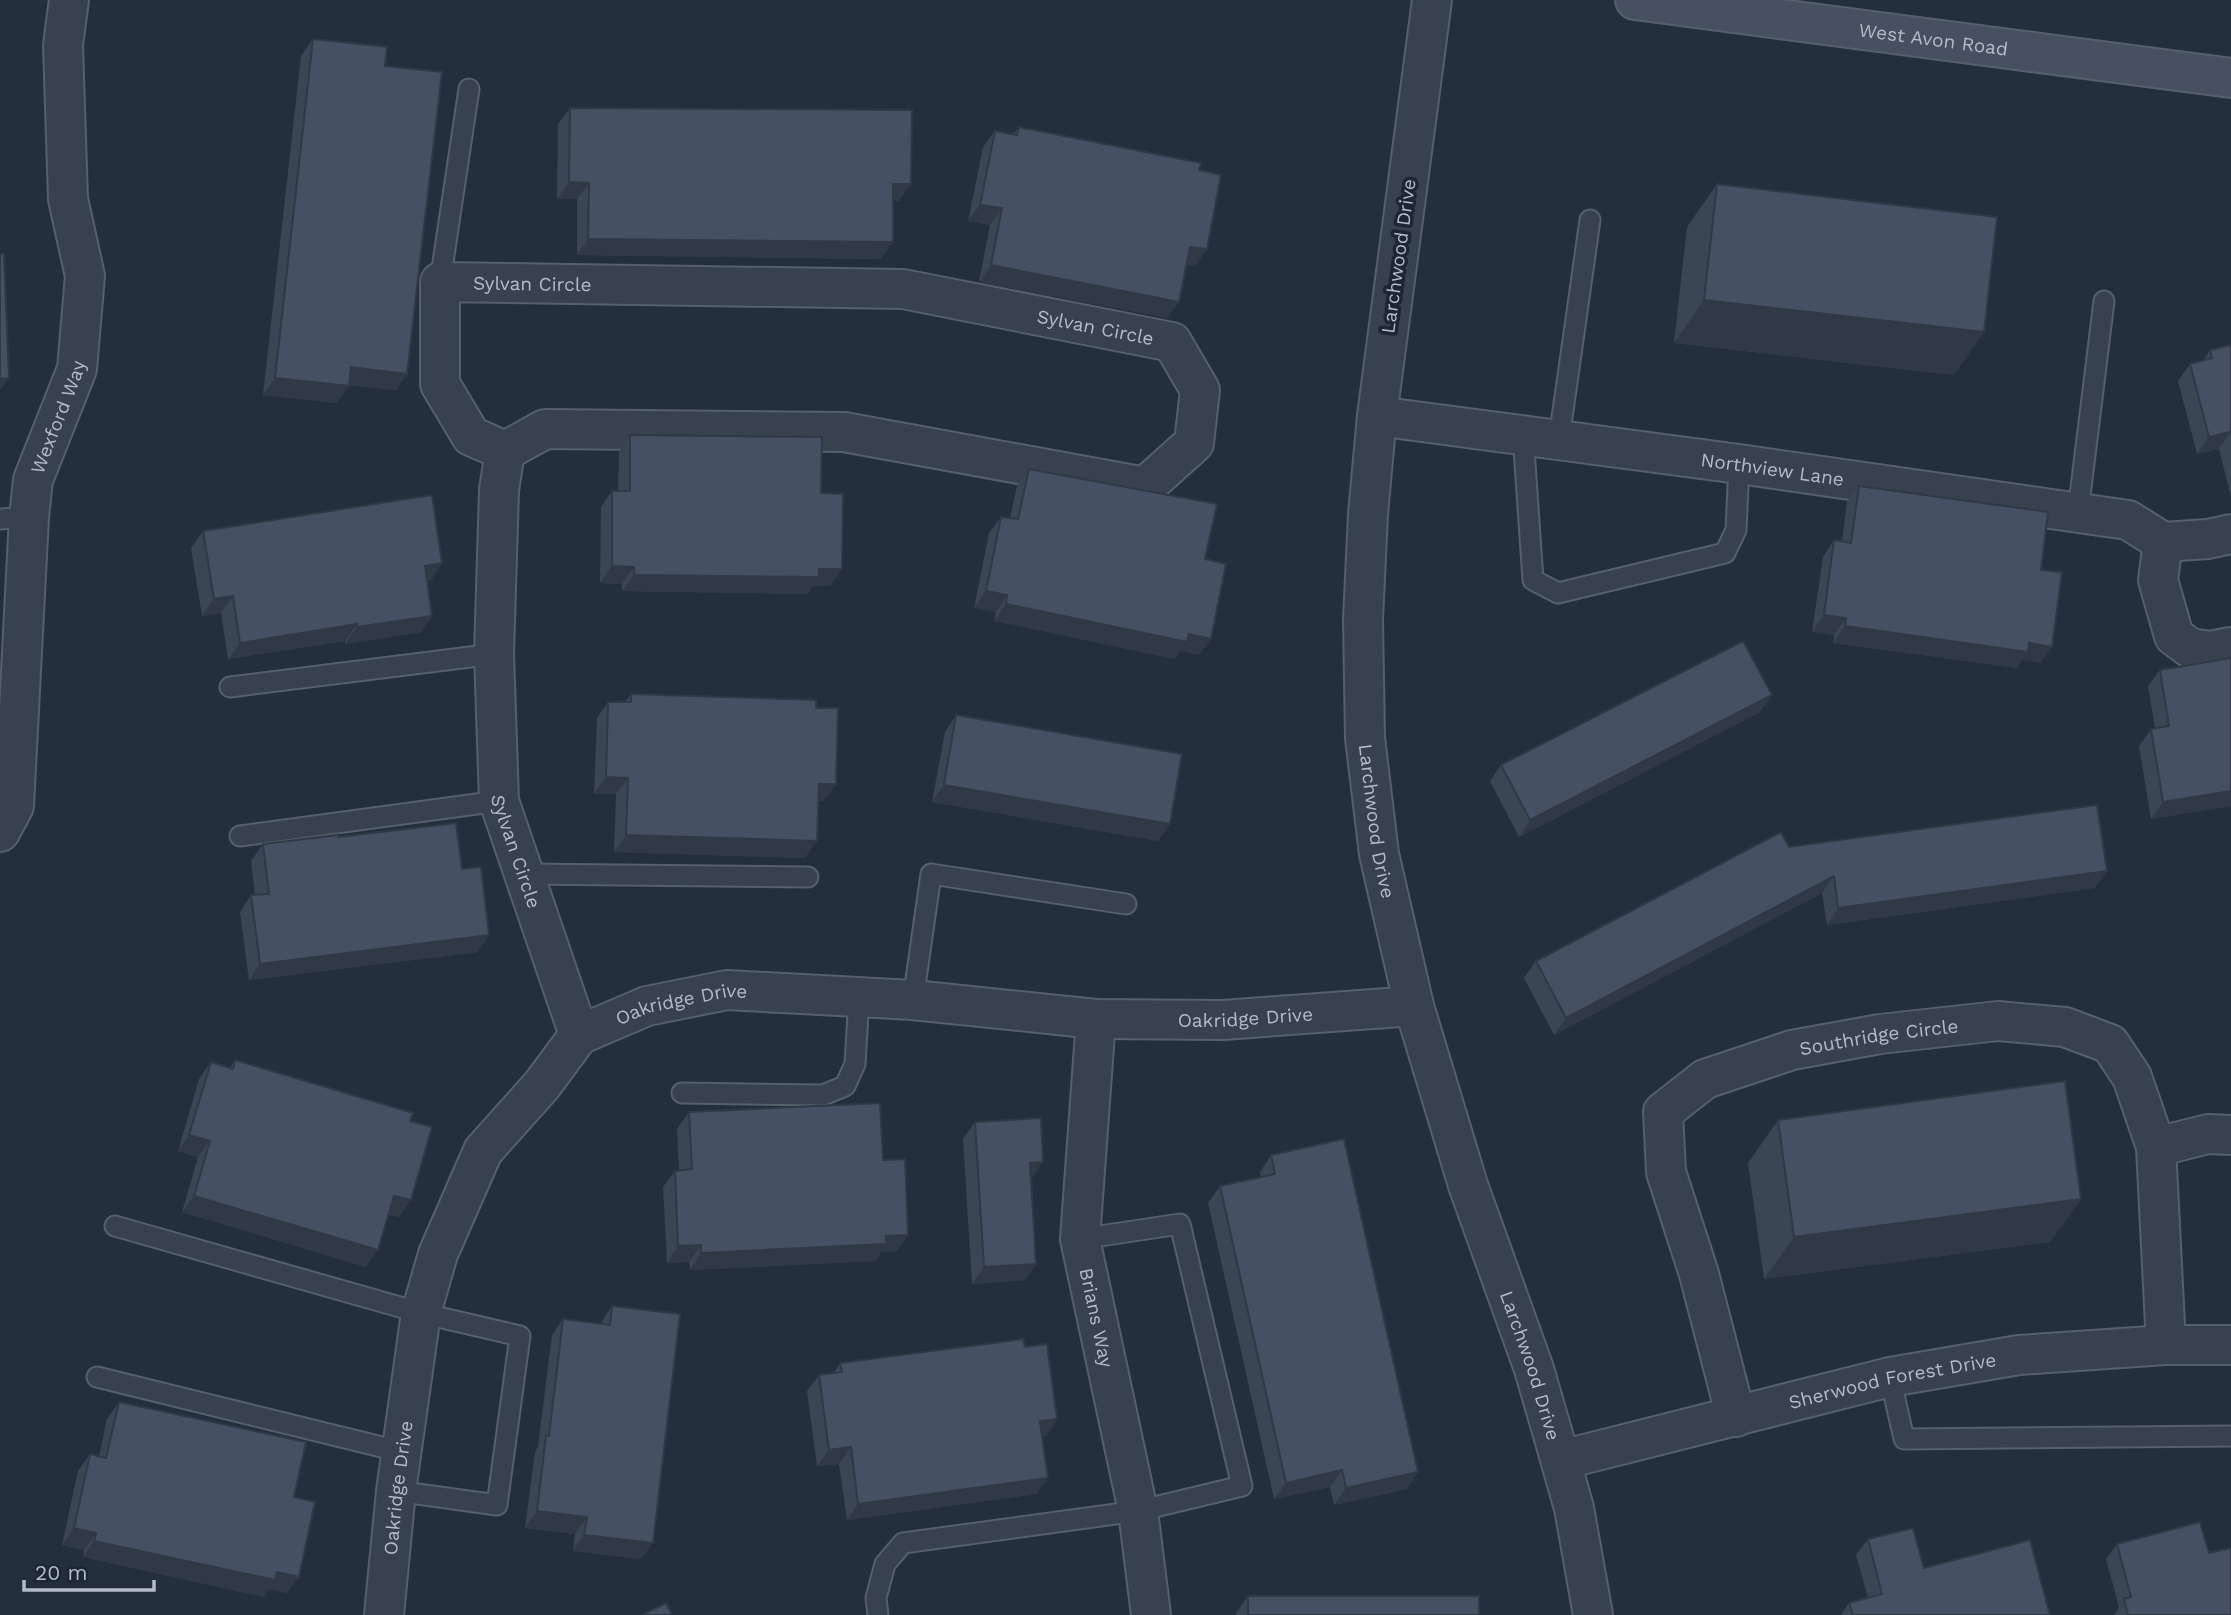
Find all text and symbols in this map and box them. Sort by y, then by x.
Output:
street label: West Avon Road [1857,18,2009,61]
street label: Larchwood Drive [1376,177,1421,335]
street label: Sylvan Circle [473,272,592,296]
street label: Sylvan Circle [1035,305,1156,350]
street label: Wexford Way [26,359,90,477]
street label: Northview Lane [1699,448,1846,491]
street label: Larchwood Drive [1354,742,1400,901]
street label: Sylvan Circle [487,794,546,911]
street label: Oakridge Drive [612,979,748,1030]
street label: Oakridge Drive [1178,1002,1314,1032]
street label: Southridge Circle [1798,1014,1959,1060]
street label: Brians Way [1074,1266,1118,1370]
street label: Larchwood Drive [1495,1288,1565,1443]
street label: Sherwood Forest Drive [1786,1348,1998,1414]
street label: Oakridge Drive [379,1419,418,1556]
scale bar [24,1548,154,1592]
text: 20 m [35,1560,87,1585]

